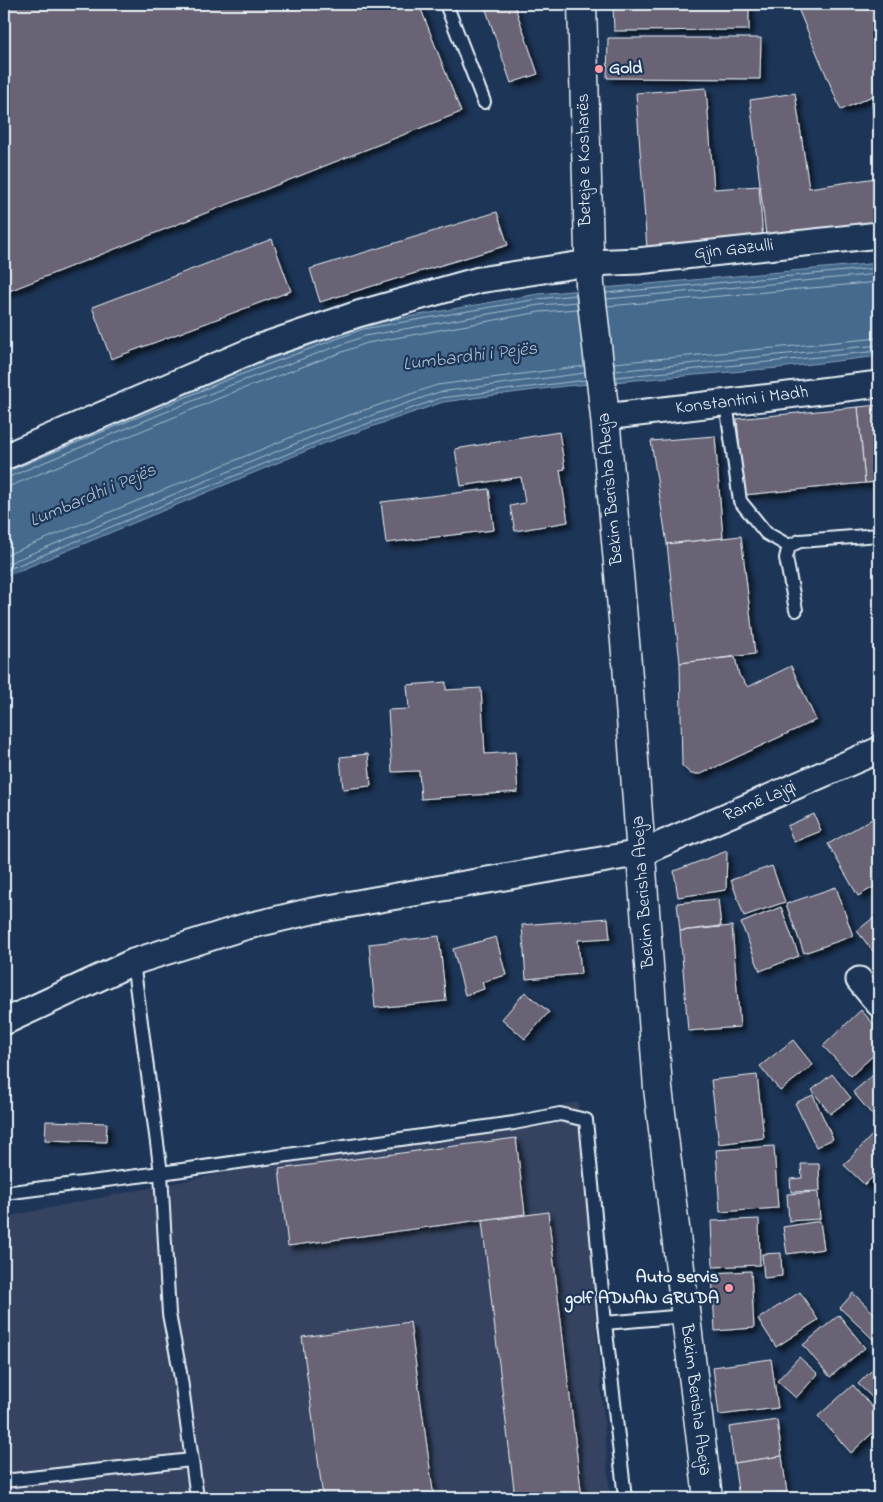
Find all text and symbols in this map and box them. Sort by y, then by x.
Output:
place label: Gold [609,56,643,82]
marker: Gold [593,63,605,75]
street label: Beteja e Kosharës [571,93,599,228]
street label: Gjin Gazulli [693,233,775,267]
water label: Lumbardhi i Pejës [401,335,539,379]
street label: Konstantini i Madh [674,380,810,422]
street label: Bekim Berisha Abeja [591,412,631,567]
water label: Lumbardhi i Pejës [26,457,161,535]
street label: Ramē Lajqi [720,774,800,830]
street label: Bekim Berisha Abeja [626,815,662,970]
place label: Auto servis golf ADNAN GRUDA [564,1265,719,1313]
marker: Auto servis golf ADNAN GRUDA [723,1282,735,1294]
street label: Bekim Berisha Abeja [673,1322,717,1477]

